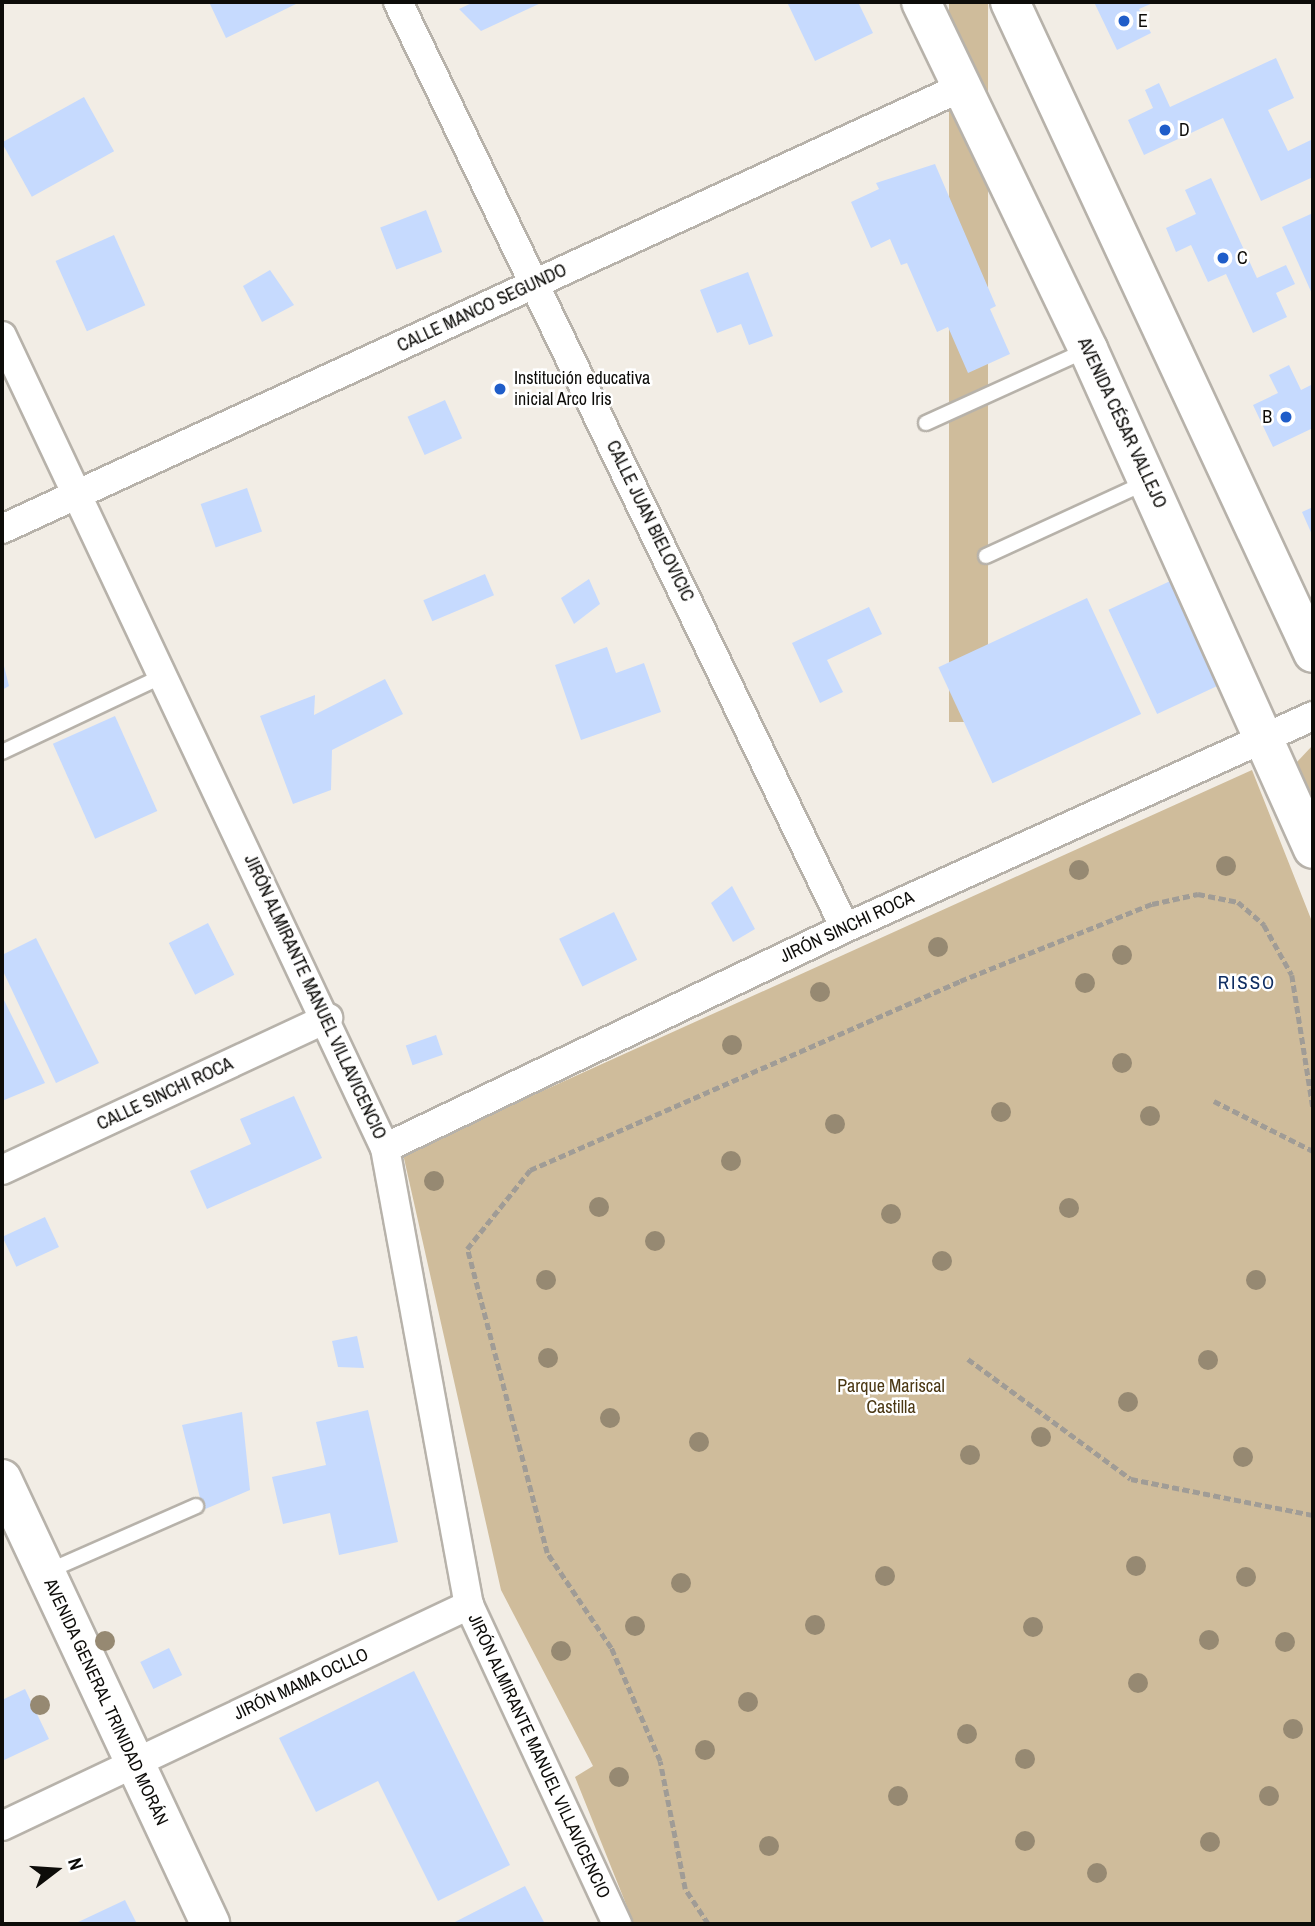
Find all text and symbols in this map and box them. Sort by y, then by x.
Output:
place label: E [1138,10,1148,32]
marker: E [1116,13,1132,29]
place label: D [1179,119,1190,141]
marker: D [1157,122,1173,138]
place label: C [1237,247,1248,269]
marker: C [1215,250,1231,266]
street label: CALLE MANCO SEGUNDO [394,259,570,357]
street label: AVENIDA CÉSAR VALLEJO [1073,334,1171,512]
place label: Institución educativa inicial Arco Iris [514,368,650,410]
marker: Institución educativa inicial Arco Iris [492,381,508,397]
place label: B [1262,406,1272,428]
marker: B [1278,409,1294,425]
street label: CALLE JUAN BIELOVICIC [602,437,698,605]
street label: JIRÓN ALMIRANTE MANUEL VILLAVICENCIO [239,851,391,1143]
street label: JIRÓN SINCHI ROCA [777,887,917,967]
district label: RISSO [1218,972,1276,994]
street label: CALLE SINCHI ROCA [94,1053,236,1135]
park label: Parque Mariscal Castilla [837,1376,945,1418]
street label: AVENIDA GENERAL TRINIDAD MORÁN [39,1575,173,1829]
street label: JIRÓN ALMIRANTE MANUEL VILLAVICENCIO [463,1610,615,1902]
street label: JIRÓN MAMA OCLLO [230,1643,372,1725]
north arrow [21,1835,91,1905]
text: N [62,1855,90,1873]

